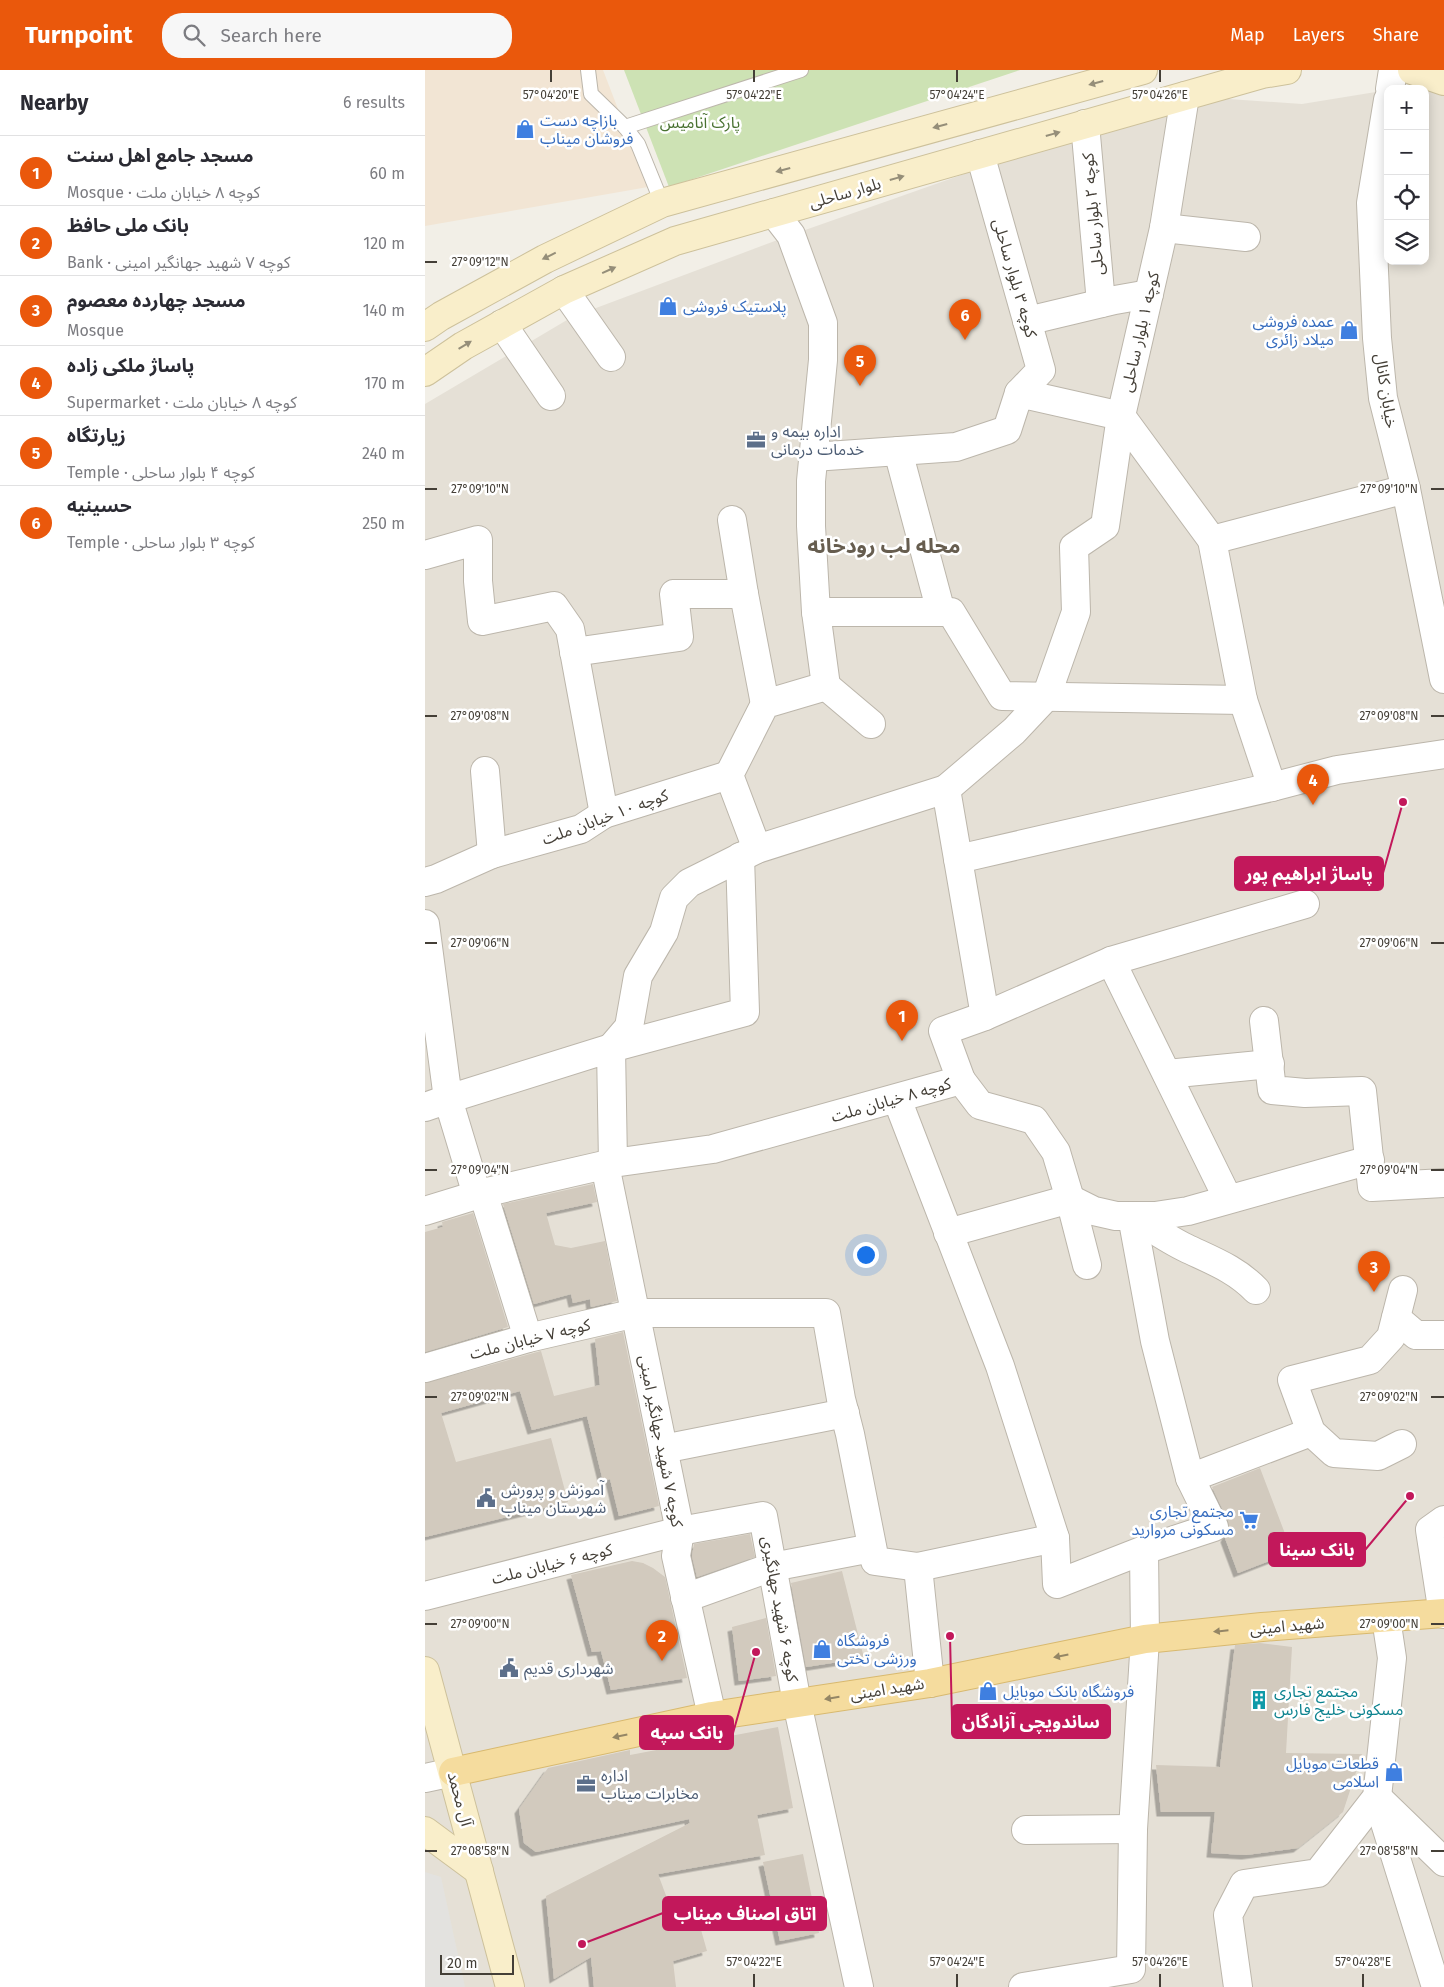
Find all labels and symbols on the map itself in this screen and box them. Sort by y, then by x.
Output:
one-way arrow [1089,79,1104,87]
text: 57°04'20"E [523,88,579,102]
text: 57°04'22"E [726,88,782,102]
text: 57°04'24"E [929,88,985,102]
text: 57°04'26"E [1132,88,1188,102]
place label: بازاچه دست فروشان میناب [540,111,633,148]
park label: پارک آنامیس [660,113,740,133]
shop icon: بازاچه دست فروشان میناب [514,118,536,140]
one-way arrow [932,123,947,131]
one-way arrow [1046,129,1061,137]
street label: کوچه ۲ بلوار ساحلی [1078,152,1109,276]
one-way arrow [775,166,790,174]
street label: بلوار ساحلی [807,174,883,212]
one-way arrow [889,174,905,182]
street label: کوچه ۳ بلوار ساحلی [988,216,1041,340]
one-way arrow [542,252,557,261]
text: 27°09'12"N [451,255,509,269]
one-way arrow [602,266,616,274]
street label: کوچه ۱ بلوار ساحلی [1117,270,1164,394]
shop icon: پلاستیک فروشی [657,295,679,317]
place label: پلاستیک فروشی [683,297,787,317]
pin: 6 [949,299,981,340]
place label: عمده فروشی میلاد زائری [1253,312,1334,349]
shop icon: عمده فروشی میلاد زائری [1338,319,1360,341]
one-way arrow [459,340,472,349]
pin: 5 [844,345,876,386]
street label: خیابان کانال [1370,352,1401,430]
place label: اداره بیمه و خدمات درمانی [771,422,864,459]
office icon: اداره بیمه و خدمات درمانی [745,429,767,451]
text: 27°09'10"N [451,482,509,496]
text: 27°09'10"N [1360,482,1418,496]
district label: محله لب رودخانه [807,533,961,559]
text: 27°09'08"N [450,709,510,723]
text: 27°09'08"N [1359,709,1419,723]
pin: 4 [1297,764,1329,805]
street label: کوچه ۱۰ خیابان ملت [539,785,671,850]
callout: پاساژ ابراهیم پور [1235,857,1383,890]
text: پاساژ ابراهیم پور [1244,863,1373,887]
text: 27°09'06"N [451,936,509,950]
text: 27°09'06"N [1360,936,1418,950]
pin: 1 [886,1000,918,1041]
street label: کوچه ۸ خیابان ملت [829,1074,954,1127]
text: 27°09'04"N [451,1163,509,1177]
text: 27°09'04"N [1360,1163,1418,1177]
your location [853,1242,879,1268]
pin: 3 [1358,1251,1390,1292]
street label: کوچه ۷ خیابان ملت [468,1315,593,1364]
street label: کوچه ۷ شهید جهانگیر امینی [634,1353,687,1529]
text: 27°09'02"N [451,1390,509,1404]
text: 27°09'02"N [1360,1390,1418,1404]
place label: آموزش و پرورش شهرستان میناب [501,1480,606,1517]
public building icon: آموزش و پرورش شهرستان میناب [475,1487,497,1509]
place label: مجتمع تجاری مسکونی مروارید [1132,1502,1234,1539]
supermarket icon: مجتمع تجاری مسکونی مروارید [1238,1509,1260,1531]
callout: بانک سینا [1269,1533,1365,1566]
street label: کوچه ۶ شهید جهانگیری [757,1535,802,1684]
text: بانک سینا [1279,1539,1355,1561]
street label: کوچه ۶ خیابان ملت [490,1540,615,1589]
street label: شهید امینی [1249,1613,1325,1639]
text: 27°09'00"N [450,1617,510,1631]
text: 27°09'00"N [1359,1617,1419,1631]
pin: 2 [646,1620,678,1661]
one-way arrow [1213,1628,1229,1636]
place label: فروشگاه ورزشی تختی [837,1631,917,1668]
shop icon: فروشگاه ورزشی تختی [811,1638,833,1660]
one-way arrow [1053,1652,1068,1660]
public building icon: شهرداری قدیم [498,1657,520,1679]
place label: شهرداری قدیم [524,1659,614,1681]
street label: شهید امینی [849,1674,925,1704]
shop icon: فروشگاه بانک موبایل [977,1680,999,1702]
place label: فروشگاه بانک موبایل [1003,1682,1134,1701]
place label: مجتمع تجاری مسکونی خلیج فارس [1274,1682,1403,1722]
building icon: مجتمع تجاری مسکونی خلیج فارس [1248,1689,1270,1711]
one-way arrow [824,1694,840,1702]
callout: ساندویچی آزادگان [952,1705,1110,1738]
text: ساندویچی آزادگان [962,1711,1100,1734]
callout: بانک سپه [640,1716,733,1749]
text: بانک سپه [650,1722,724,1745]
one-way arrow [612,1732,628,1740]
place label: قطعات موبایل اسلامی [1286,1754,1379,1791]
shop icon: قطعات موبایل اسلامی [1383,1761,1405,1783]
place label: اداره مخابرات میناب [601,1766,699,1803]
street label: آل محمد [443,1770,477,1830]
office icon: اداره مخابرات میناب [575,1773,597,1795]
text: 27°08'58"N [451,1844,509,1858]
text: 27°08'58"N [1360,1844,1418,1858]
callout: اتاق اصناف میناب [663,1897,826,1930]
text: اتاق اصناف میناب [673,1903,817,1925]
scale bar [440,1952,514,1975]
text: 57°04'22"E [726,1955,782,1969]
text: 57°04'24"E [929,1955,985,1969]
text: 57°04'26"E [1132,1955,1188,1969]
text: 57°04'28"E [1335,1955,1391,1969]

